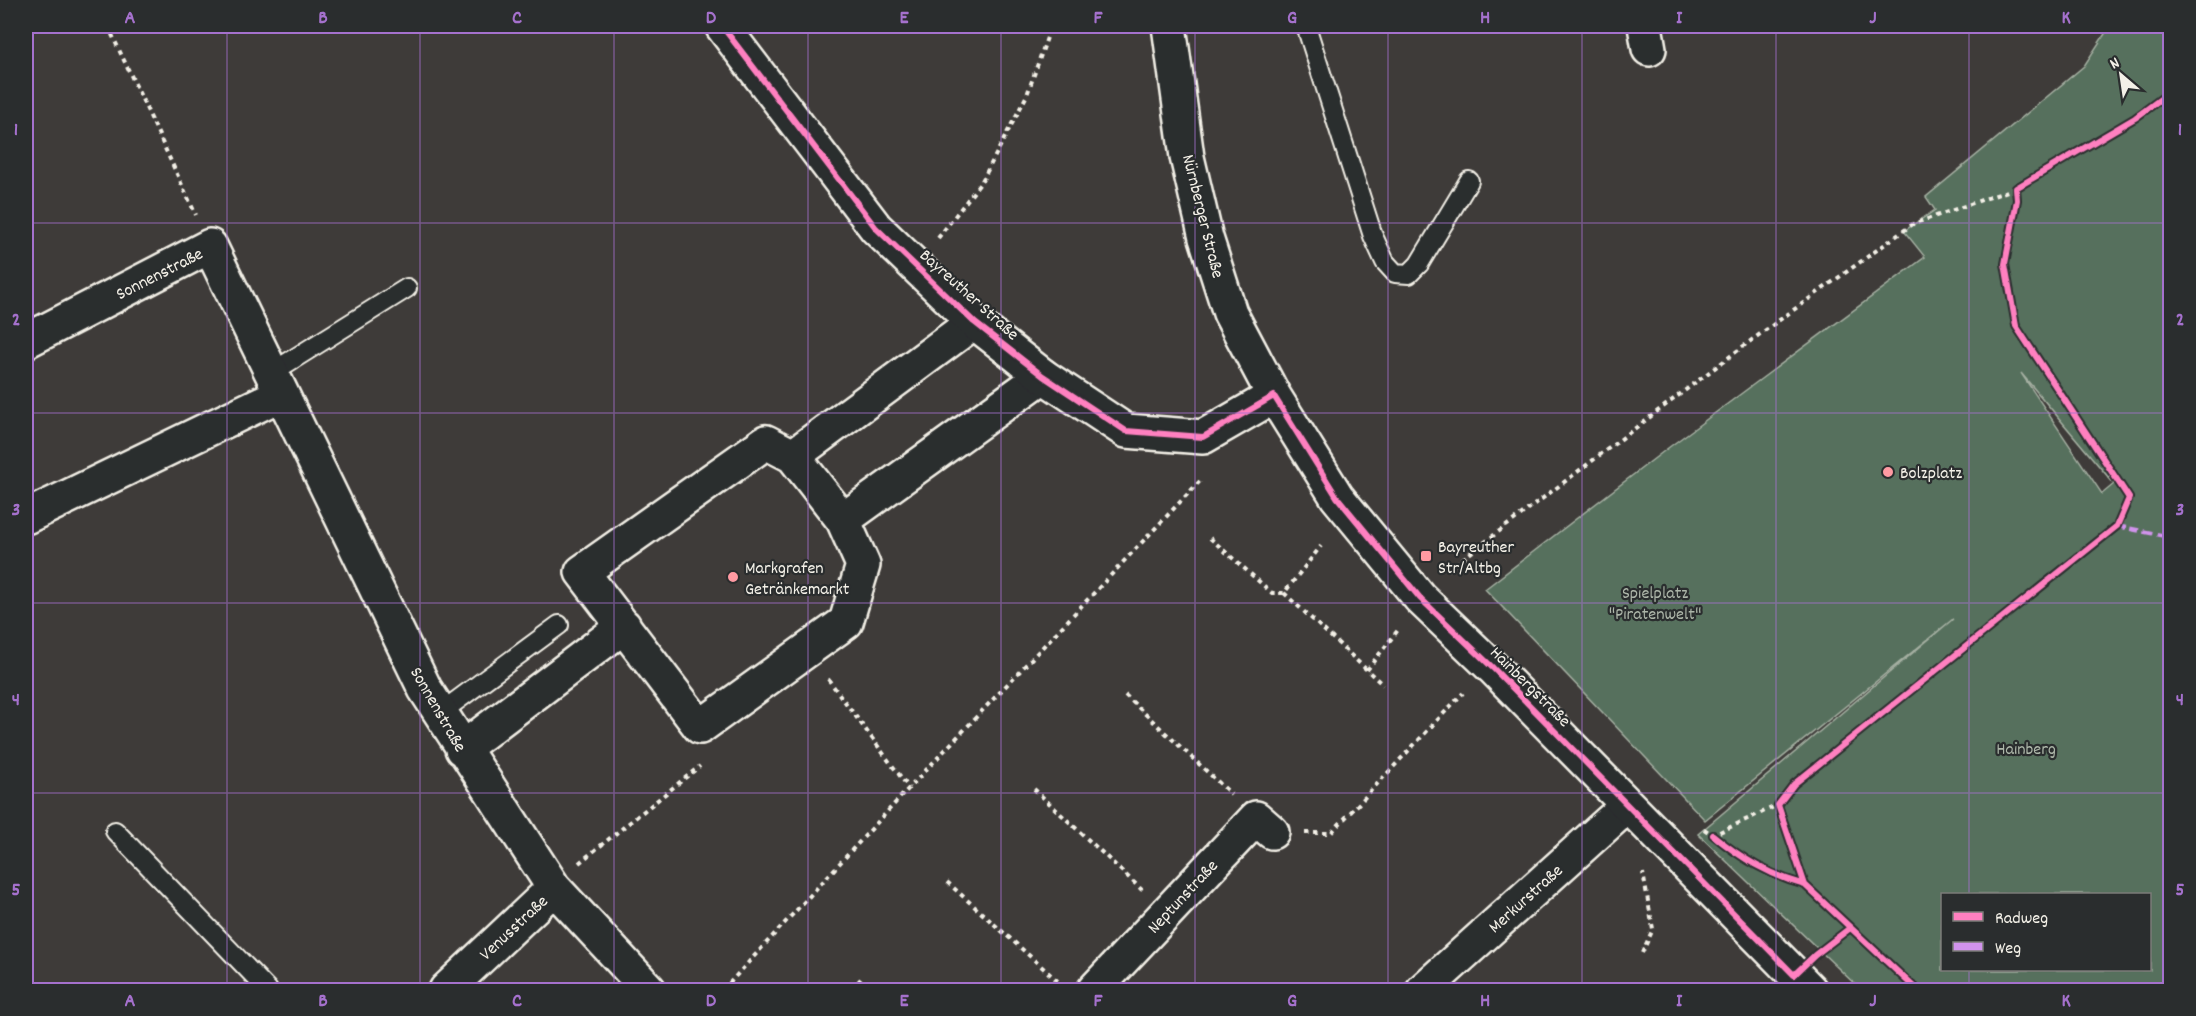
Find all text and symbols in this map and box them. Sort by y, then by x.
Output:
text: A [125,5,136,33]
text: B [318,5,328,33]
text: C [512,5,522,33]
text: D [706,5,717,33]
text: E [899,5,909,33]
text: F [1094,5,1104,33]
text: G [1287,5,1297,33]
text: H [1480,5,1490,33]
text: I [1676,5,1683,33]
text: J [1869,5,1877,33]
text: K [2061,5,2071,33]
north arrow [2091,45,2151,105]
text: N [2106,52,2124,76]
text: 1 [14,117,18,145]
text: 1 [2178,117,2182,145]
street label: Nürnberger Straße [1174,152,1229,281]
street label: Sonnenstraße [112,243,208,308]
street label: Bayreuther Straße [913,244,1024,347]
text: 2 [12,307,20,335]
text: 2 [2176,307,2184,335]
place label: Bolzplatz [1900,462,1962,487]
marker: Bolzplatz [1881,465,1895,479]
text: 3 [12,497,20,525]
text: 3 [2176,497,2184,525]
place label: Bayreuther Str/Altbg [1438,536,1514,582]
marker: Bayreuther Str/Altbg [1419,549,1433,563]
place label: Markgrafen Getränkemarkt [745,557,850,603]
marker: Markgrafen Getränkemarkt [726,570,740,584]
park label: Spielplatz "Piratenwelt" [1609,582,1701,628]
street label: Hainbergstraße [1483,642,1575,734]
street label: Sonnenstraße [402,663,471,758]
text: 4 [12,687,20,715]
text: 4 [2176,687,2184,715]
park label: Hainberg [1996,738,2056,763]
street label: Neptunstraße [1143,855,1225,940]
street label: Merkurstraße [1484,859,1570,940]
text: 5 [11,877,21,905]
text: 5 [2175,877,2185,905]
street label: Venusstraße [475,890,555,967]
legend [1941,893,2151,971]
text: Radweg [1995,907,2048,932]
text: Weg [1995,937,2021,962]
text: A [125,988,136,1016]
text: B [318,988,328,1016]
text: C [512,988,522,1016]
text: D [706,988,717,1016]
text: E [899,988,909,1016]
text: F [1094,988,1104,1016]
text: G [1287,988,1297,1016]
text: H [1480,988,1490,1016]
text: I [1676,988,1683,1016]
text: J [1869,988,1877,1016]
text: K [2061,988,2071,1016]

